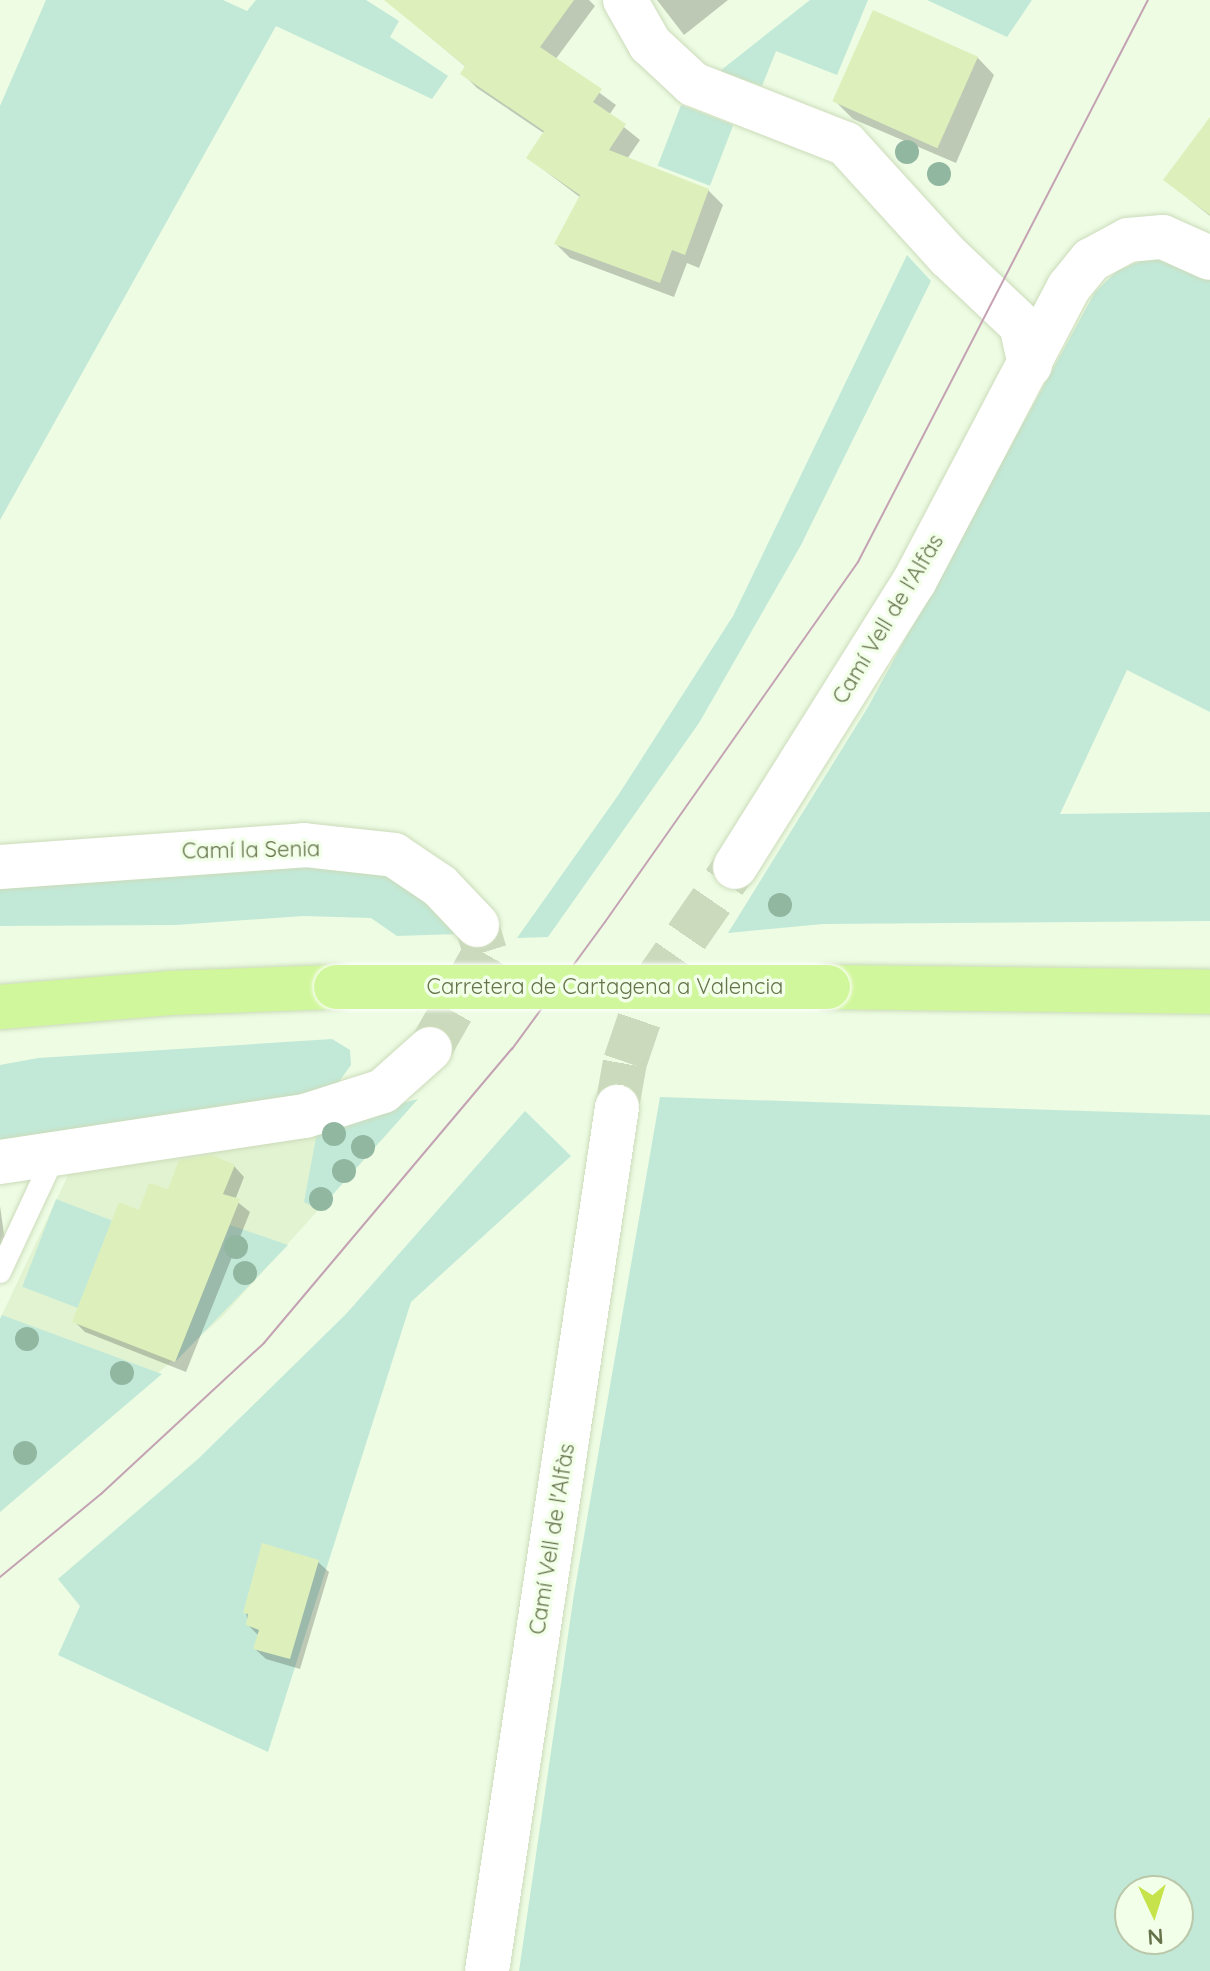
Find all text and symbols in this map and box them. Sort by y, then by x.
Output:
street label: Camí Vell de l'Alfàs [827,529,949,709]
street label: Camí la Senia [182,836,320,864]
street label: Carretera de Cartagena a Valencia [427,974,783,1000]
street label: Camí Vell de l'Alfàs [524,1442,580,1636]
north arrow [1114,1875,1194,1955]
text: N [1146,1922,1165,1951]

